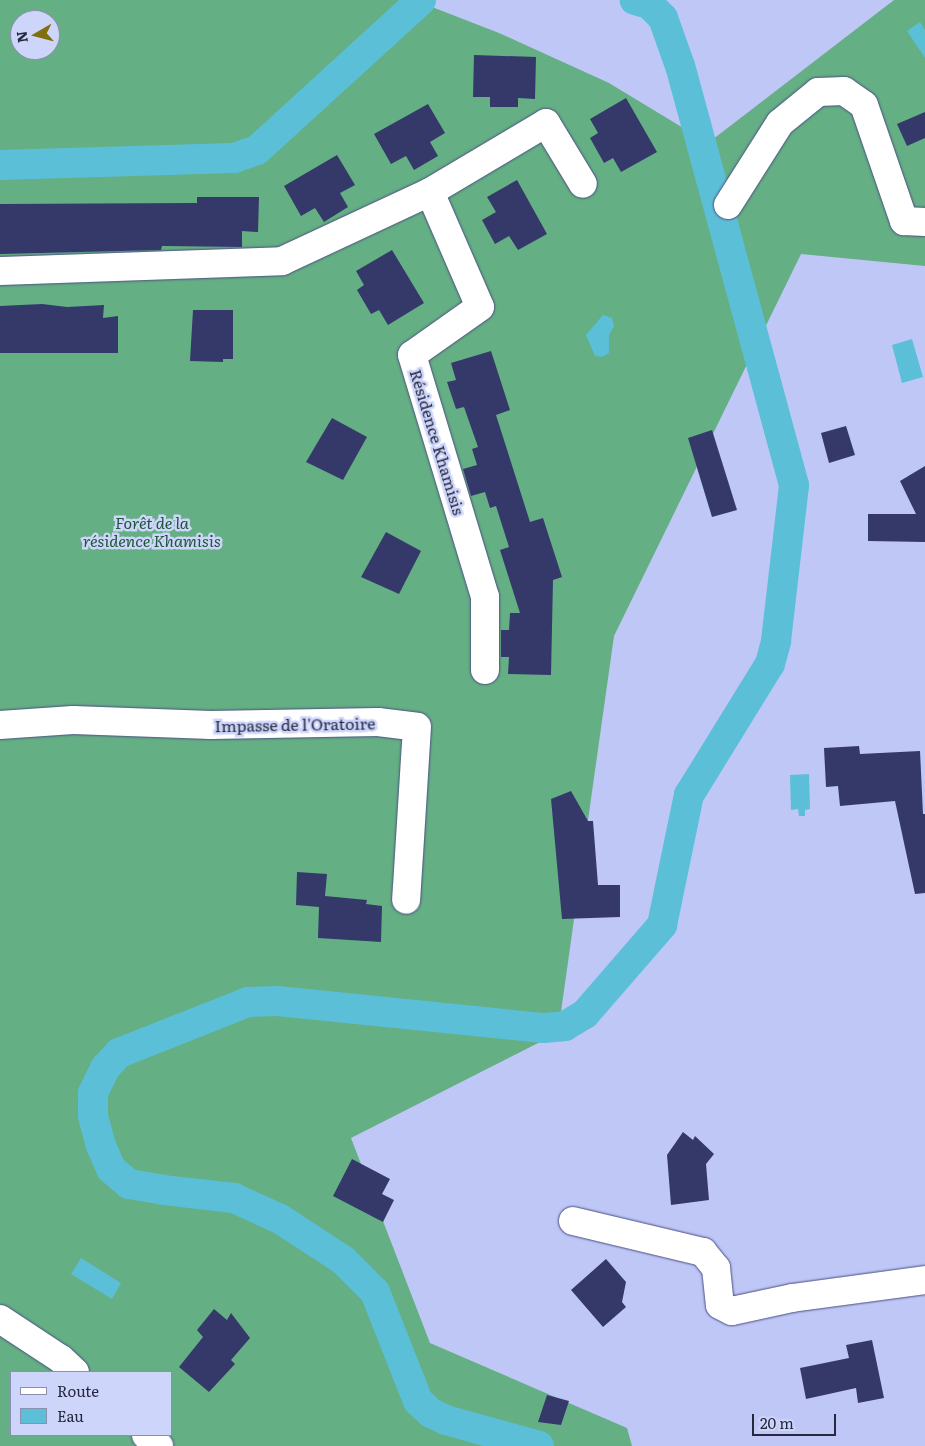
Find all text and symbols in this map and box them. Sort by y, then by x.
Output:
north arrow [10,10,60,60]
text: N [10,30,32,44]
street label: Résidence Khamisis [407,367,469,517]
park label: Forêt de la résidence Khamisis [83,512,221,550]
street label: Impasse de l'Oratoire [214,713,376,735]
legend [10,1371,172,1436]
text: Route [57,1379,99,1402]
text: Eau [57,1404,84,1427]
scale bar [755,1404,839,1436]
text: 20 m [760,1411,794,1434]

